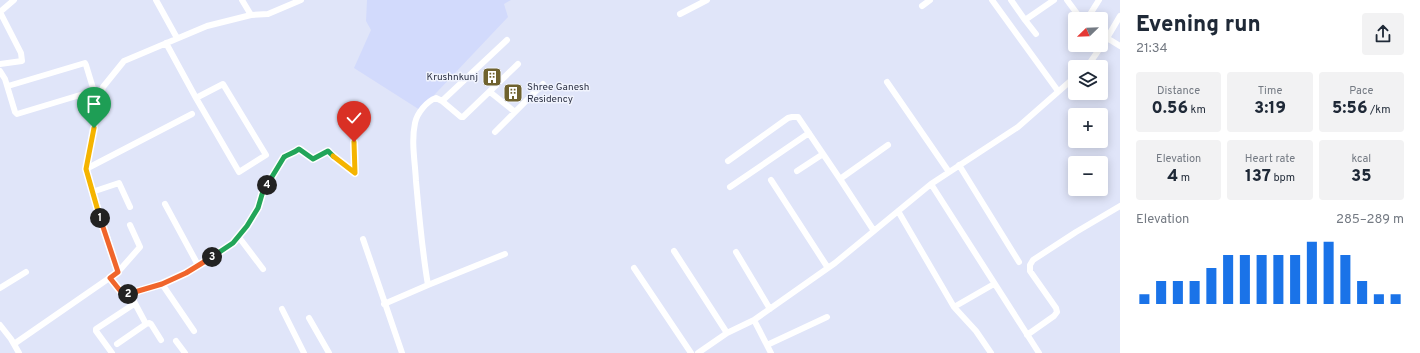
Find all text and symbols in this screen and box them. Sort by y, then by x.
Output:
north arrow [1068,12,1108,52]
map controls [1068,12,1108,196]
text: Evening run [1136,12,1261,39]
button: share [1362,13,1404,55]
text: 21:34 [1136,41,1168,57]
button: layers [1068,60,1108,100]
building icon: Krushnkunj [481,66,503,88]
place label: Krushnkunj [427,71,478,84]
place label: Shree Ganesh Residency [527,81,589,106]
building icon: Shree Ganesh Residency [502,82,524,104]
text: Distance [1157,84,1200,98]
text: Time [1258,84,1282,98]
text: Pace [1349,84,1373,98]
pin [77,87,111,128]
icon: arrive [83,93,105,115]
text: 0.56 [1152,98,1188,120]
text: 3:19 [1254,98,1286,120]
text: 5:56 [1332,98,1367,120]
pin [337,101,371,142]
text: km [1188,103,1206,117]
text: /km [1367,103,1391,117]
icon: check [343,107,365,129]
button: + [1068,108,1108,148]
text: Elevation [1156,152,1201,166]
text: Heart rate [1245,152,1295,166]
text: kcal [1352,152,1371,166]
button: − [1068,156,1108,196]
text: 4 [1167,166,1178,188]
text: 137 [1245,166,1271,188]
text: 35 [1351,166,1372,188]
text: m [1178,171,1190,185]
text: bpm [1271,171,1295,185]
pin: 4 [257,175,277,195]
text: 4 [263,178,271,192]
pin: 1 [90,208,110,228]
text: 1 [98,211,102,225]
text: Elevation [1136,212,1189,228]
text: 285–289 m [1336,212,1404,228]
pin: 3 [202,247,222,267]
text: 3 [209,250,215,264]
pin: 2 [118,284,138,304]
text: 2 [125,287,131,301]

